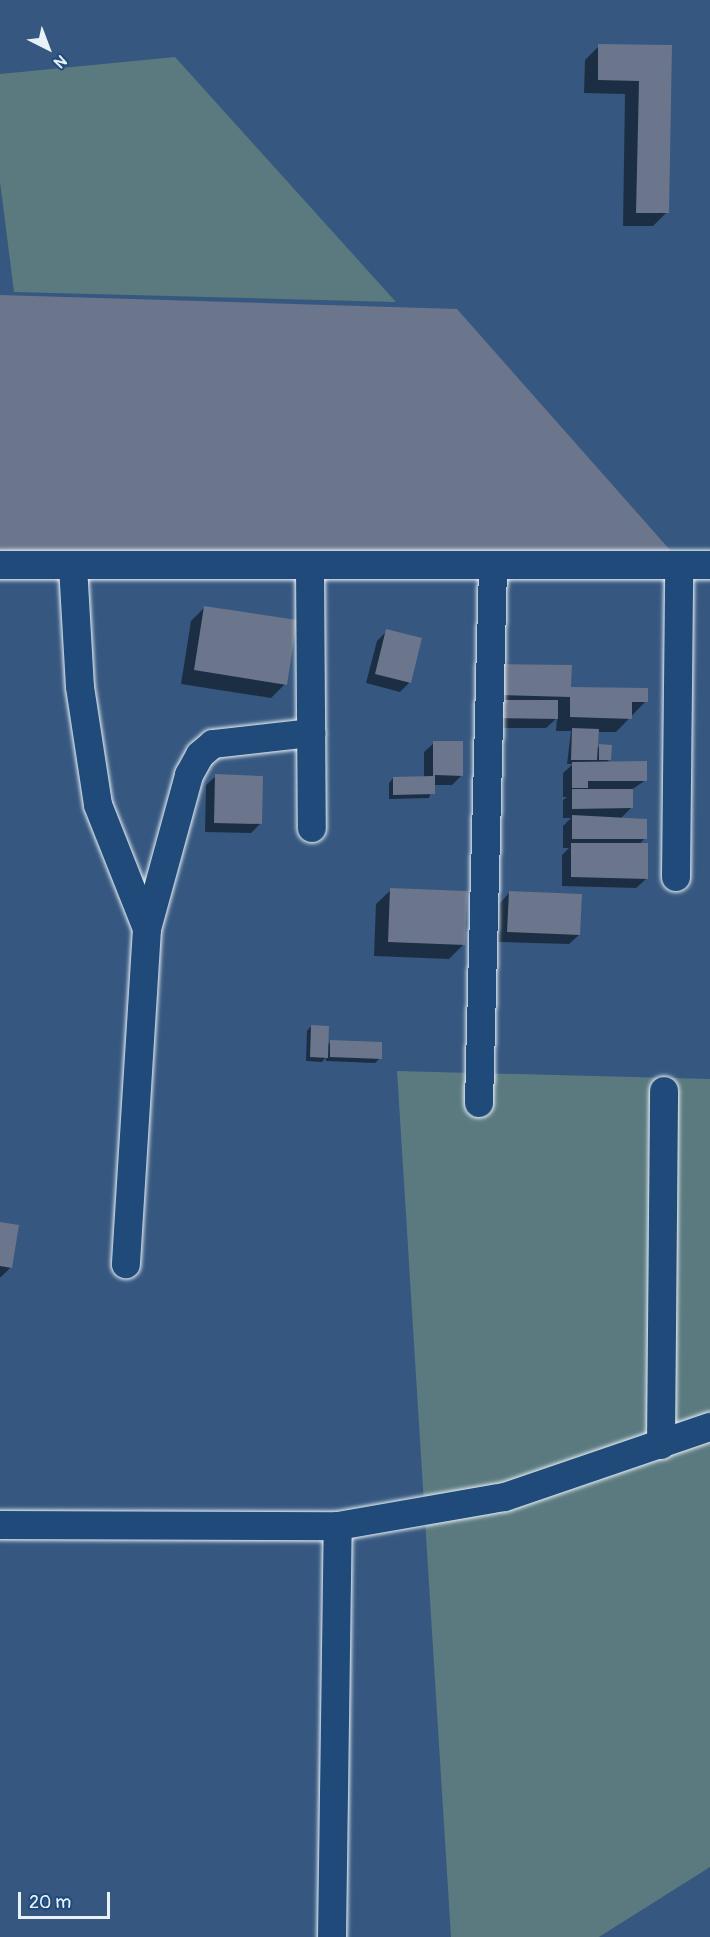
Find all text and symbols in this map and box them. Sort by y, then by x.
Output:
north arrow [18,18,78,78]
text: N [49,50,71,72]
scale bar [21,1880,112,1918]
text: 20 m [29,1891,71,1914]

